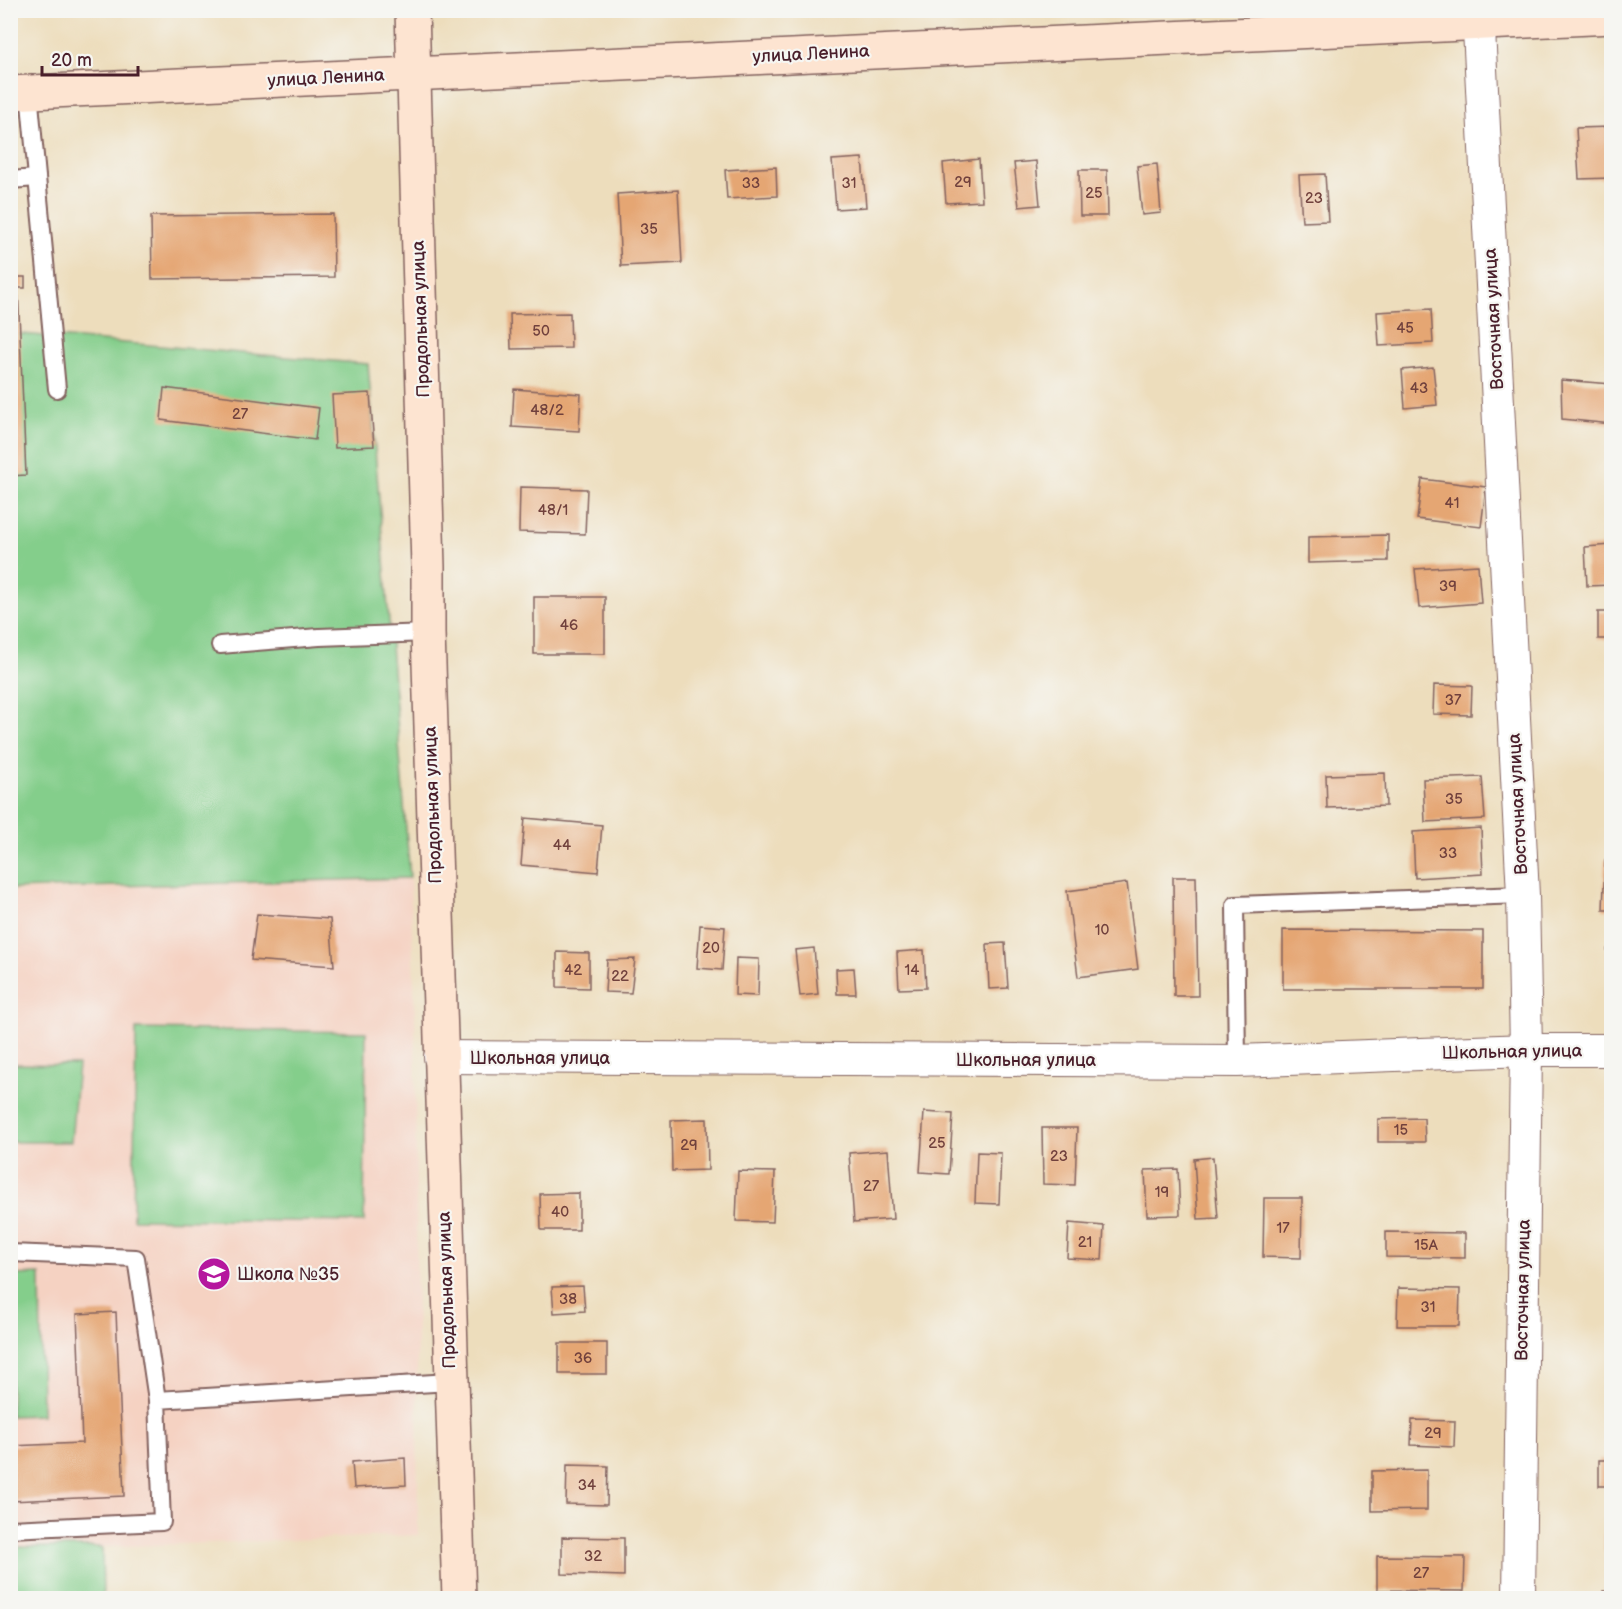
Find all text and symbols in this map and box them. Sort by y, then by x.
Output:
scale bar [42,39,138,77]
street label: улица Ленина [752,40,870,68]
text: 20 m [51,50,92,71]
street label: улица Ленина [267,64,385,92]
house number: 29 [954,173,972,192]
house number: 33 [742,174,760,193]
house number: 31 [841,174,857,193]
house number: 25 [1085,184,1103,203]
house number: 23 [1305,189,1323,208]
house number: 35 [640,220,658,239]
street label: Продольная улица [408,240,434,398]
street label: Восточная улица [1480,247,1508,390]
house number: 45 [1396,319,1414,338]
house number: 50 [532,322,550,341]
house number: 43 [1410,379,1428,398]
house number: 48/2 [530,401,564,420]
house number: 27 [232,405,249,424]
house number: 41 [1445,494,1459,513]
house number: 48/1 [538,501,568,520]
house number: 39 [1439,577,1457,596]
house number: 46 [560,616,578,635]
house number: 37 [1445,691,1462,710]
street label: Продольная улица [420,726,446,884]
street label: Восточная улица [1504,732,1532,875]
house number: 35 [1445,790,1463,809]
house number: 44 [553,836,571,855]
house number: 33 [1439,844,1457,863]
house number: 10 [1095,921,1109,940]
house number: 20 [702,939,720,958]
house number: 42 [564,961,582,980]
house number: 14 [905,961,919,980]
house number: 22 [611,967,629,986]
street label: Школьная улица [1442,1040,1583,1064]
street label: Школьная улица [470,1048,611,1069]
street label: Школьная улица [956,1050,1097,1071]
house number: 15 [1394,1121,1408,1140]
house number: 25 [928,1134,946,1153]
house number: 29 [680,1136,698,1155]
house number: 23 [1050,1147,1068,1166]
house number: 27 [863,1177,880,1196]
house number: 19 [1155,1183,1169,1202]
house number: 40 [551,1203,569,1222]
street label: Продольная улица [434,1211,460,1369]
house number: 17 [1276,1219,1290,1238]
street label: Восточная улица [1511,1219,1535,1361]
house number: 21 [1078,1233,1092,1252]
house number: 15А [1414,1236,1439,1255]
school or university icon: Школа №35 [196,1256,232,1292]
place label: Школа №35 [237,1264,339,1285]
house number: 38 [559,1290,577,1309]
house number: 31 [1420,1298,1436,1317]
house number: 36 [574,1349,592,1368]
house number: 29 [1424,1424,1442,1443]
house number: 34 [578,1476,596,1495]
house number: 32 [584,1547,602,1566]
house number: 27 [1413,1564,1430,1583]

